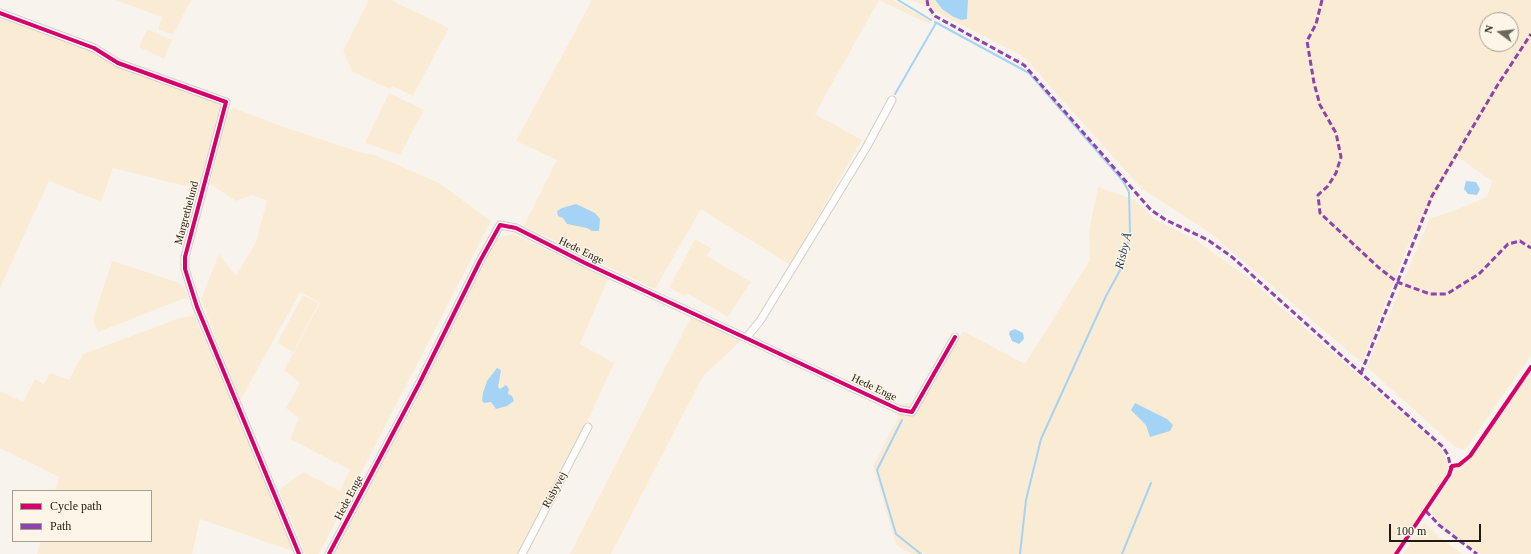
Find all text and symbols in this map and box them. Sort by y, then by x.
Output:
north arrow [1479,12,1519,52]
text: N [1482,24,1495,35]
street label: Margrethelund [172,180,202,246]
water label: Risby Å [1113,231,1135,271]
street label: Hede Enge [556,234,606,268]
street label: Hede Enge [849,372,899,404]
street label: Risbyvej [540,470,570,510]
street label: Hede Enge [332,473,366,523]
legend [12,490,152,542]
text: Cycle path [50,499,102,513]
scale bar [1391,516,1483,542]
text: Path [50,519,71,533]
text: 100 m [1396,524,1426,538]

